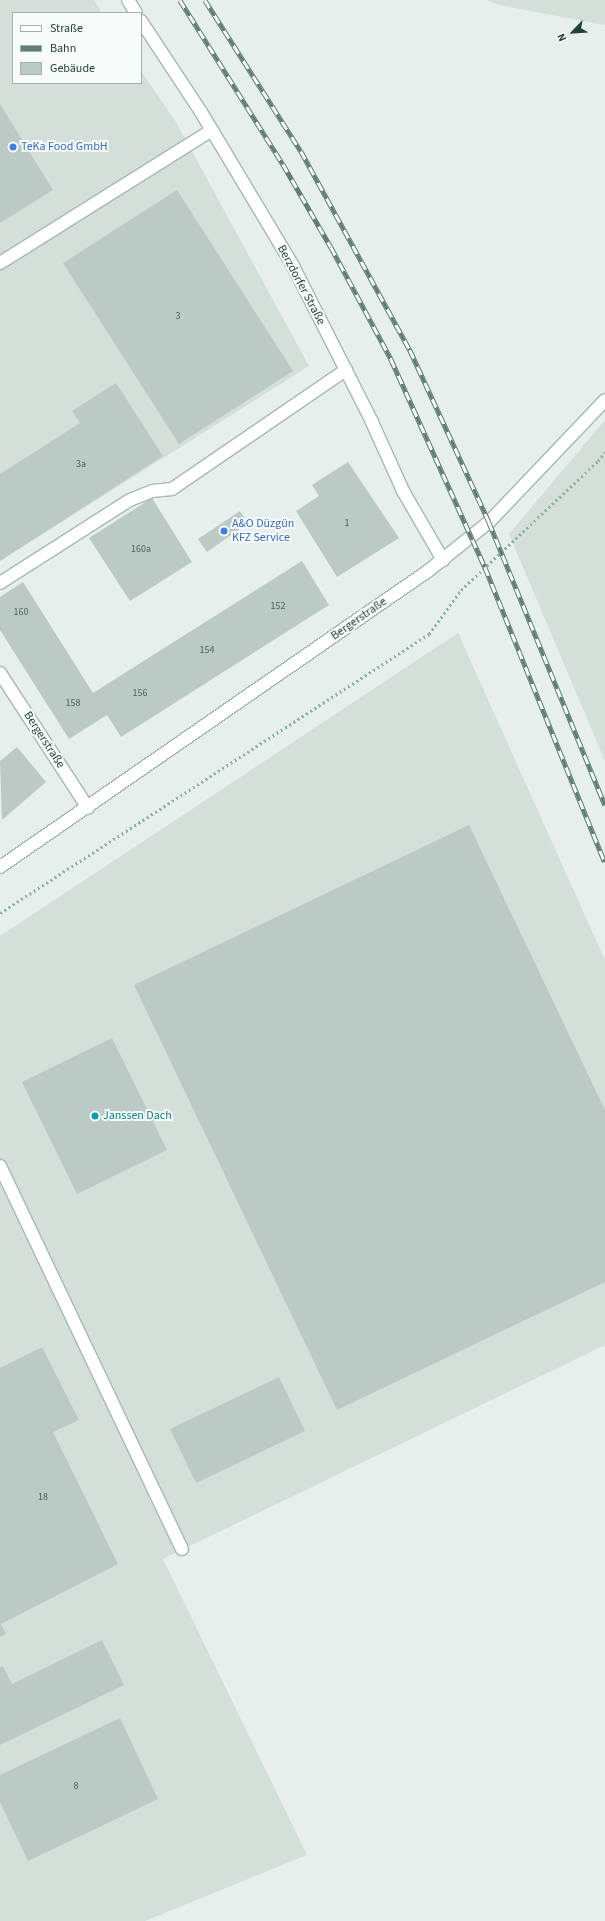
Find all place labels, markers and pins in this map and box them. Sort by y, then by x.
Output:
place label: TeKa Food GmbH [21,140,108,154]
marker: TeKa Food GmbH [8,142,18,152]
place label: A&O Düzgün KFZ Service [232,517,294,545]
marker: A&O Düzgün KFZ Service [219,526,229,536]
place label: Janssen Dach [103,1109,172,1123]
marker: Janssen Dach [90,1111,100,1121]

